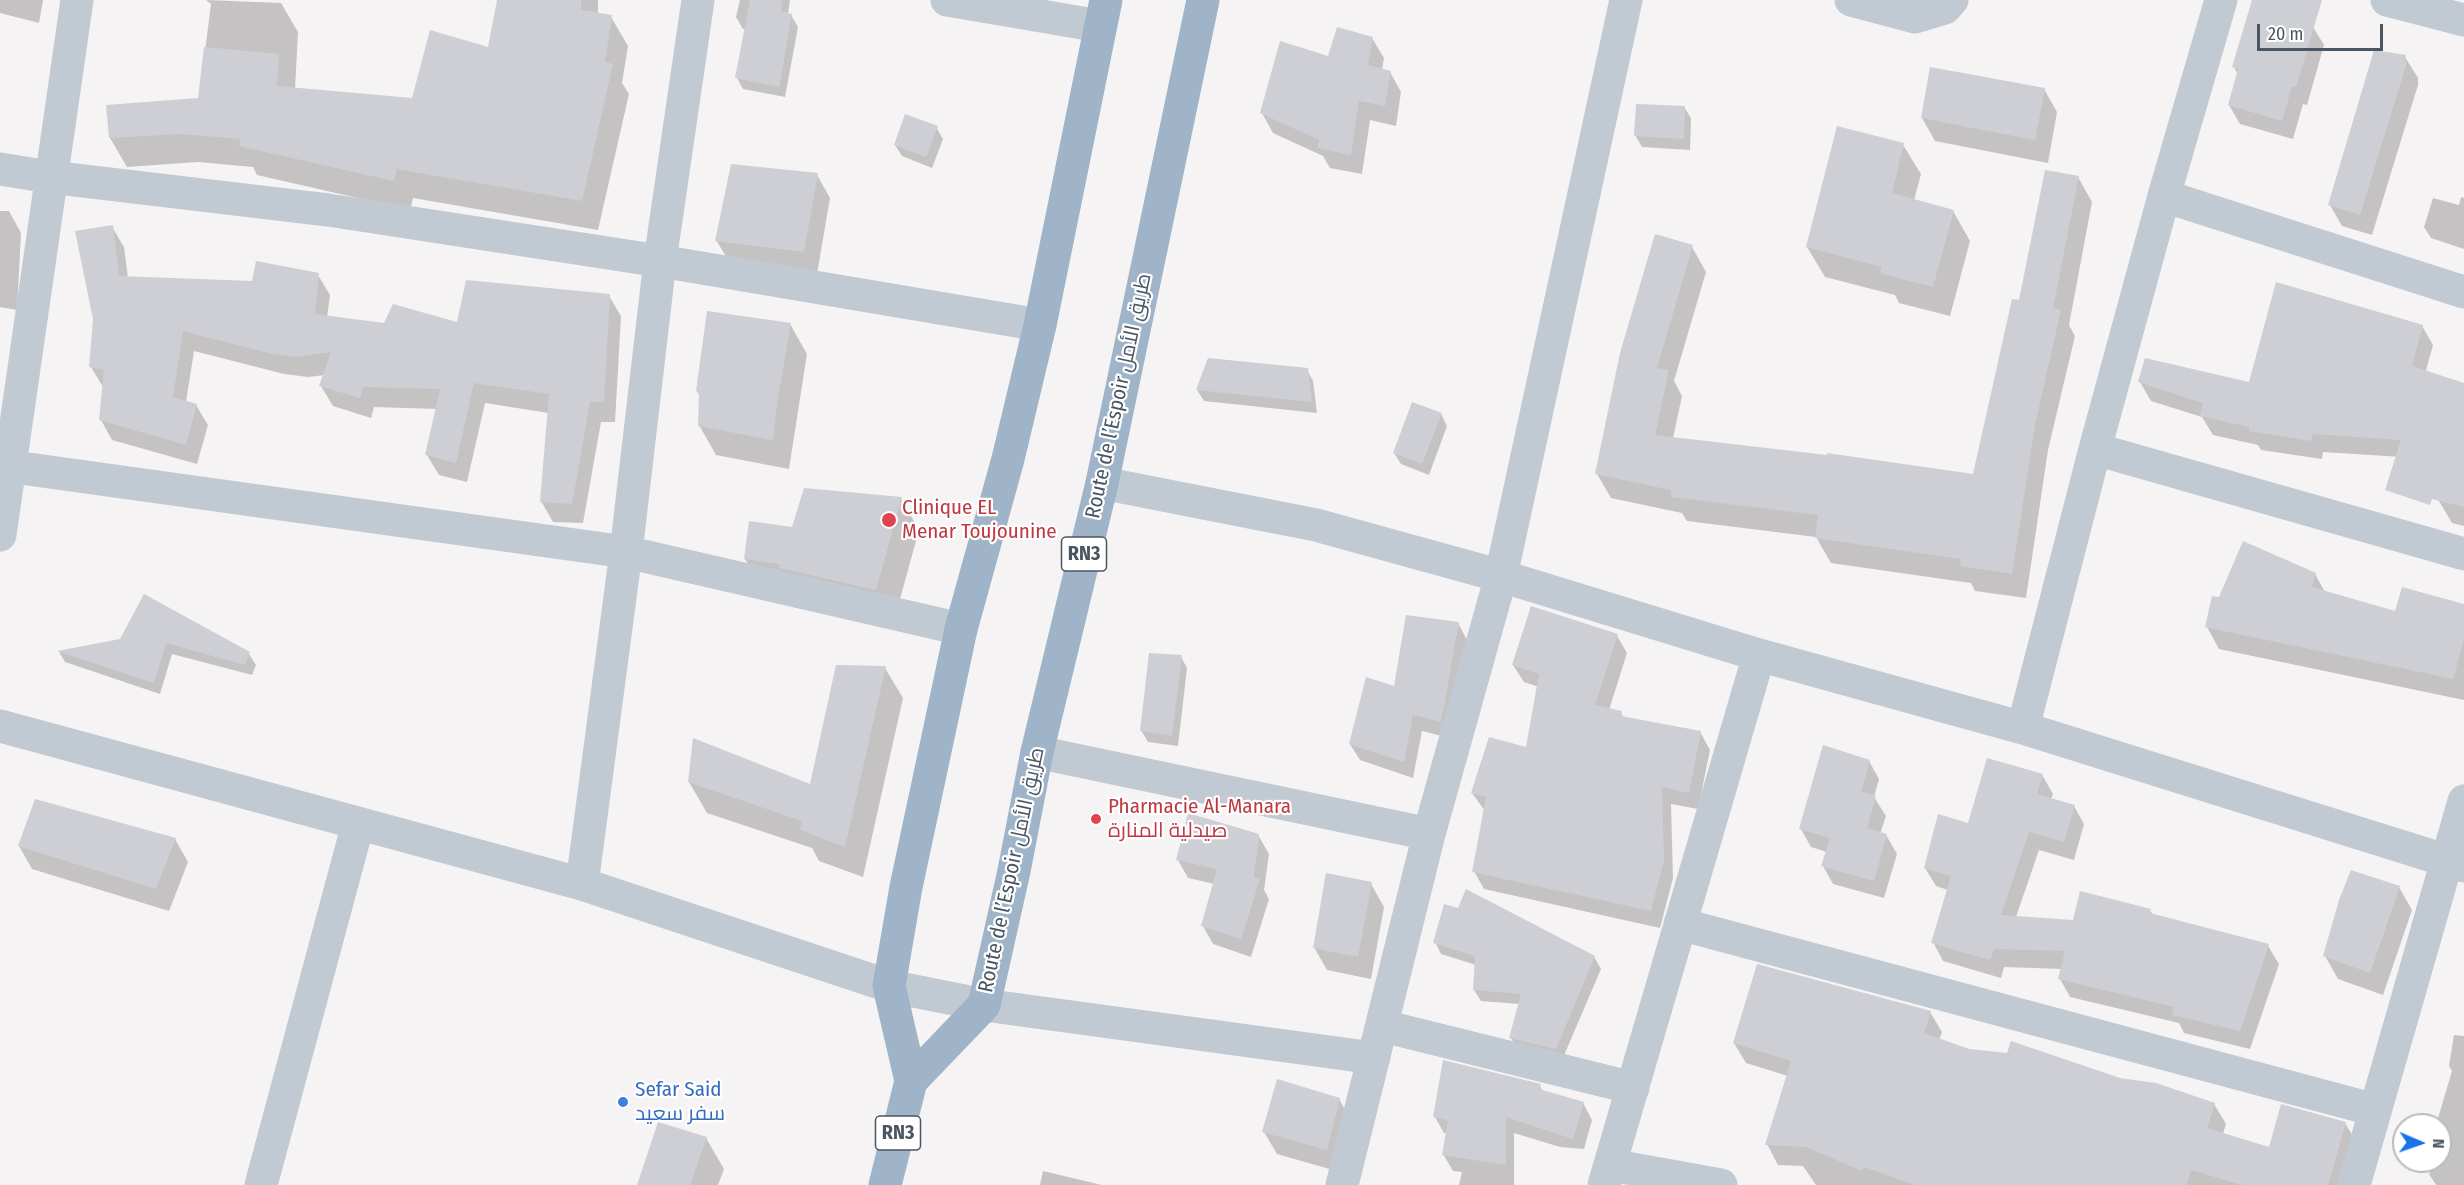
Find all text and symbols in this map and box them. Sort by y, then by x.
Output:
scale bar [2260,12,2386,50]
text: 20 m [2268,23,2303,45]
street label: Route de l’Espoir طريق الأمل [1081,271,1157,521]
place label: Clinique EL Menar Toujounine [902,495,1057,545]
marker: Clinique EL Menar Toujounine [880,511,898,529]
road number: RN3 [1062,537,1106,571]
street label: Route de l’Espoir طريق الأمل [974,745,1050,995]
place label: Pharmacie Al-Manara صيدلية المنارة [1108,794,1291,844]
marker: Pharmacie Al-Manara صيدلية المنارة [1089,812,1103,826]
place label: Sefar Said سفر سعيد [635,1077,725,1127]
marker: Sefar Said سفر سعيد [616,1095,630,1109]
north arrow [2392,1113,2452,1173]
road number: RN3 [876,1116,920,1150]
text: N [2429,1138,2448,1149]

